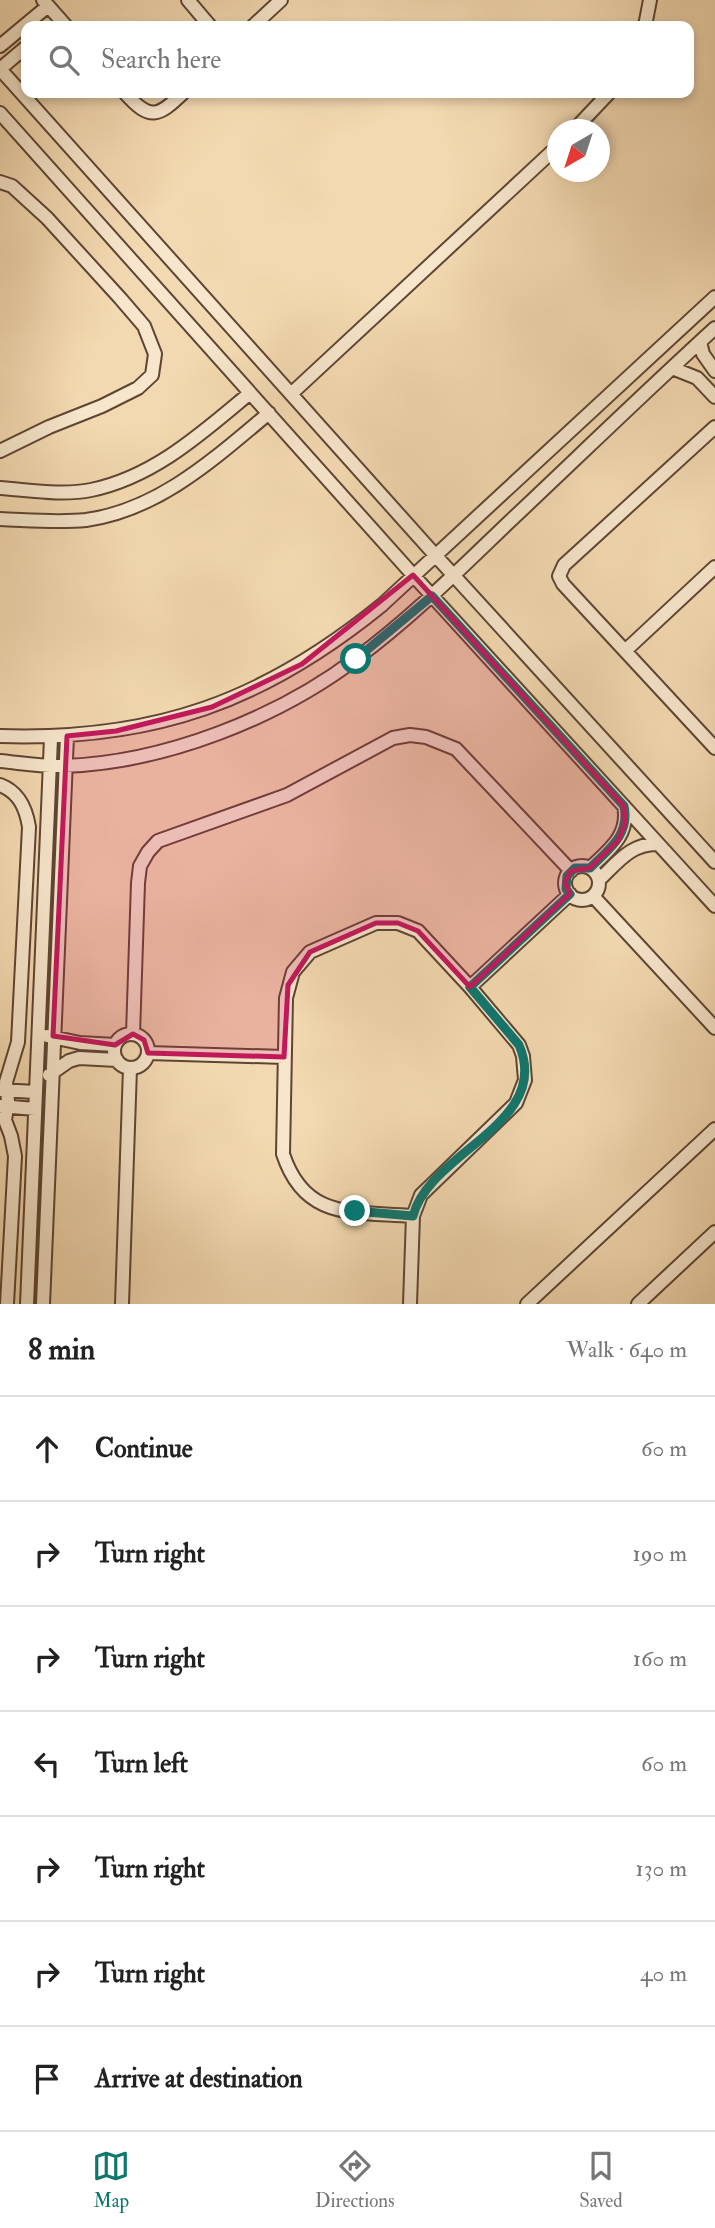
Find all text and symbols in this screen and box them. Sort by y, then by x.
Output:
search box [21,21,694,98]
icon: search [45,41,83,79]
text: Search here [101,44,221,76]
north arrow [547,119,610,182]
route start [340,643,371,674]
route end [339,1195,370,1226]
text: 8 min [28,1331,95,1368]
text: Walk · 640 m [567,1335,687,1364]
icon: ahead [28,1430,66,1468]
text: Continue [95,1433,193,1465]
text: 60 m [641,1434,687,1463]
icon: right [28,1535,66,1573]
text: Turn right [95,1538,205,1570]
text: 190 m [633,1539,687,1568]
icon: right [28,1640,66,1678]
text: Turn right [95,1643,205,1675]
text: 160 m [633,1644,687,1673]
icon: left [28,1745,66,1783]
text: Turn left [95,1748,188,1780]
text: 60 m [641,1749,687,1778]
icon: right [28,1850,66,1888]
text: Turn right [95,1853,205,1885]
text: 130 m [635,1854,687,1883]
icon: right [28,1955,66,1993]
text: Turn right [95,1958,205,1990]
text: 40 m [640,1959,687,1988]
icon: arrive [28,2060,66,2098]
text: Arrive at destination [95,2063,303,2095]
tab: Map [92,2147,130,2213]
tab: Directions [315,2147,395,2213]
tab: Saved [579,2147,623,2213]

